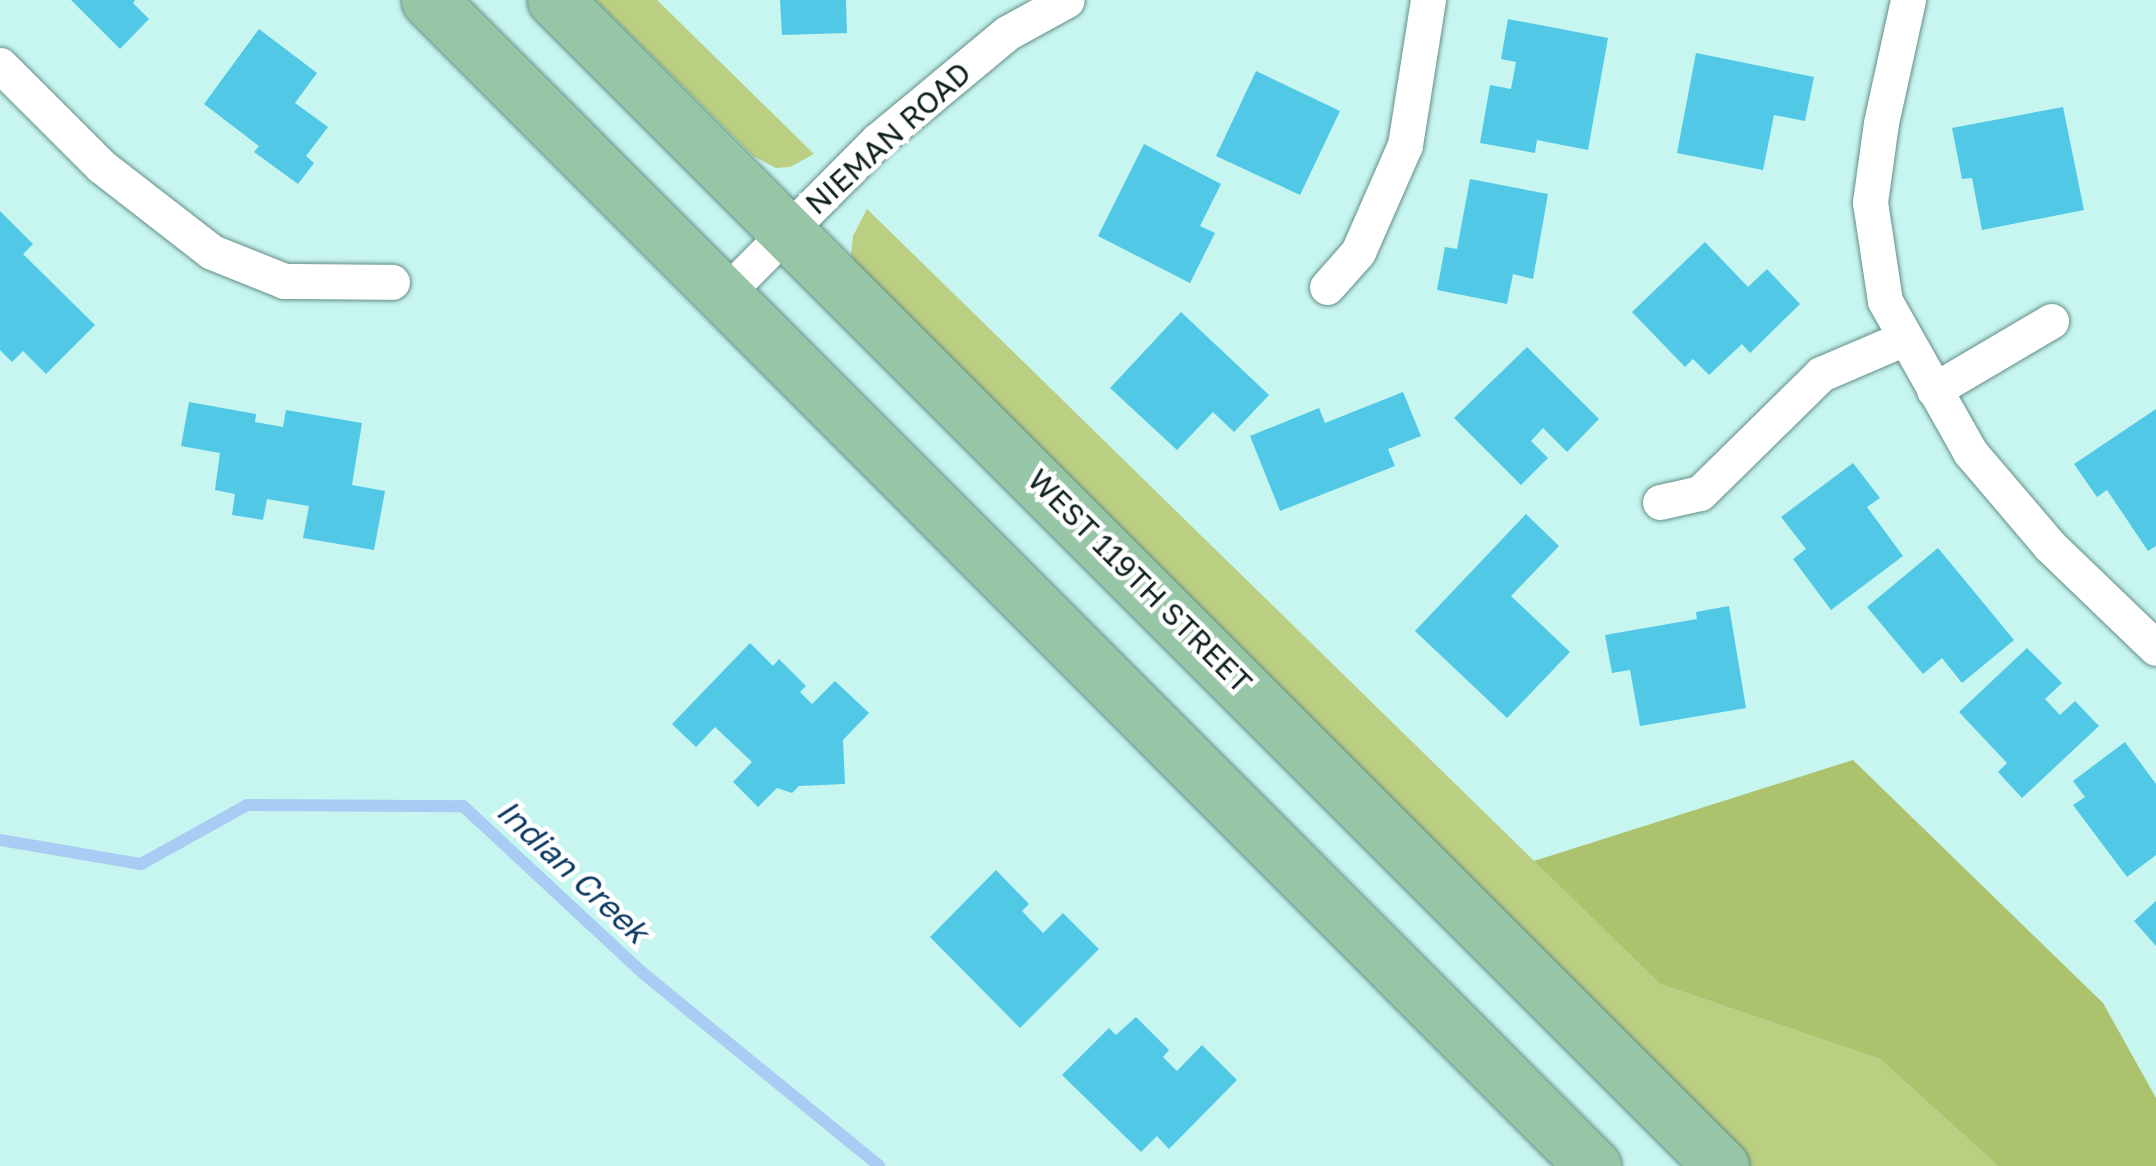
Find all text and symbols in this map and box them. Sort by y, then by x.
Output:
street label: NIEMAN ROAD [798,54,978,222]
street label: WEST 119TH STREET [1021,462,1259,700]
water label: Indian Creek [489,791,657,951]

